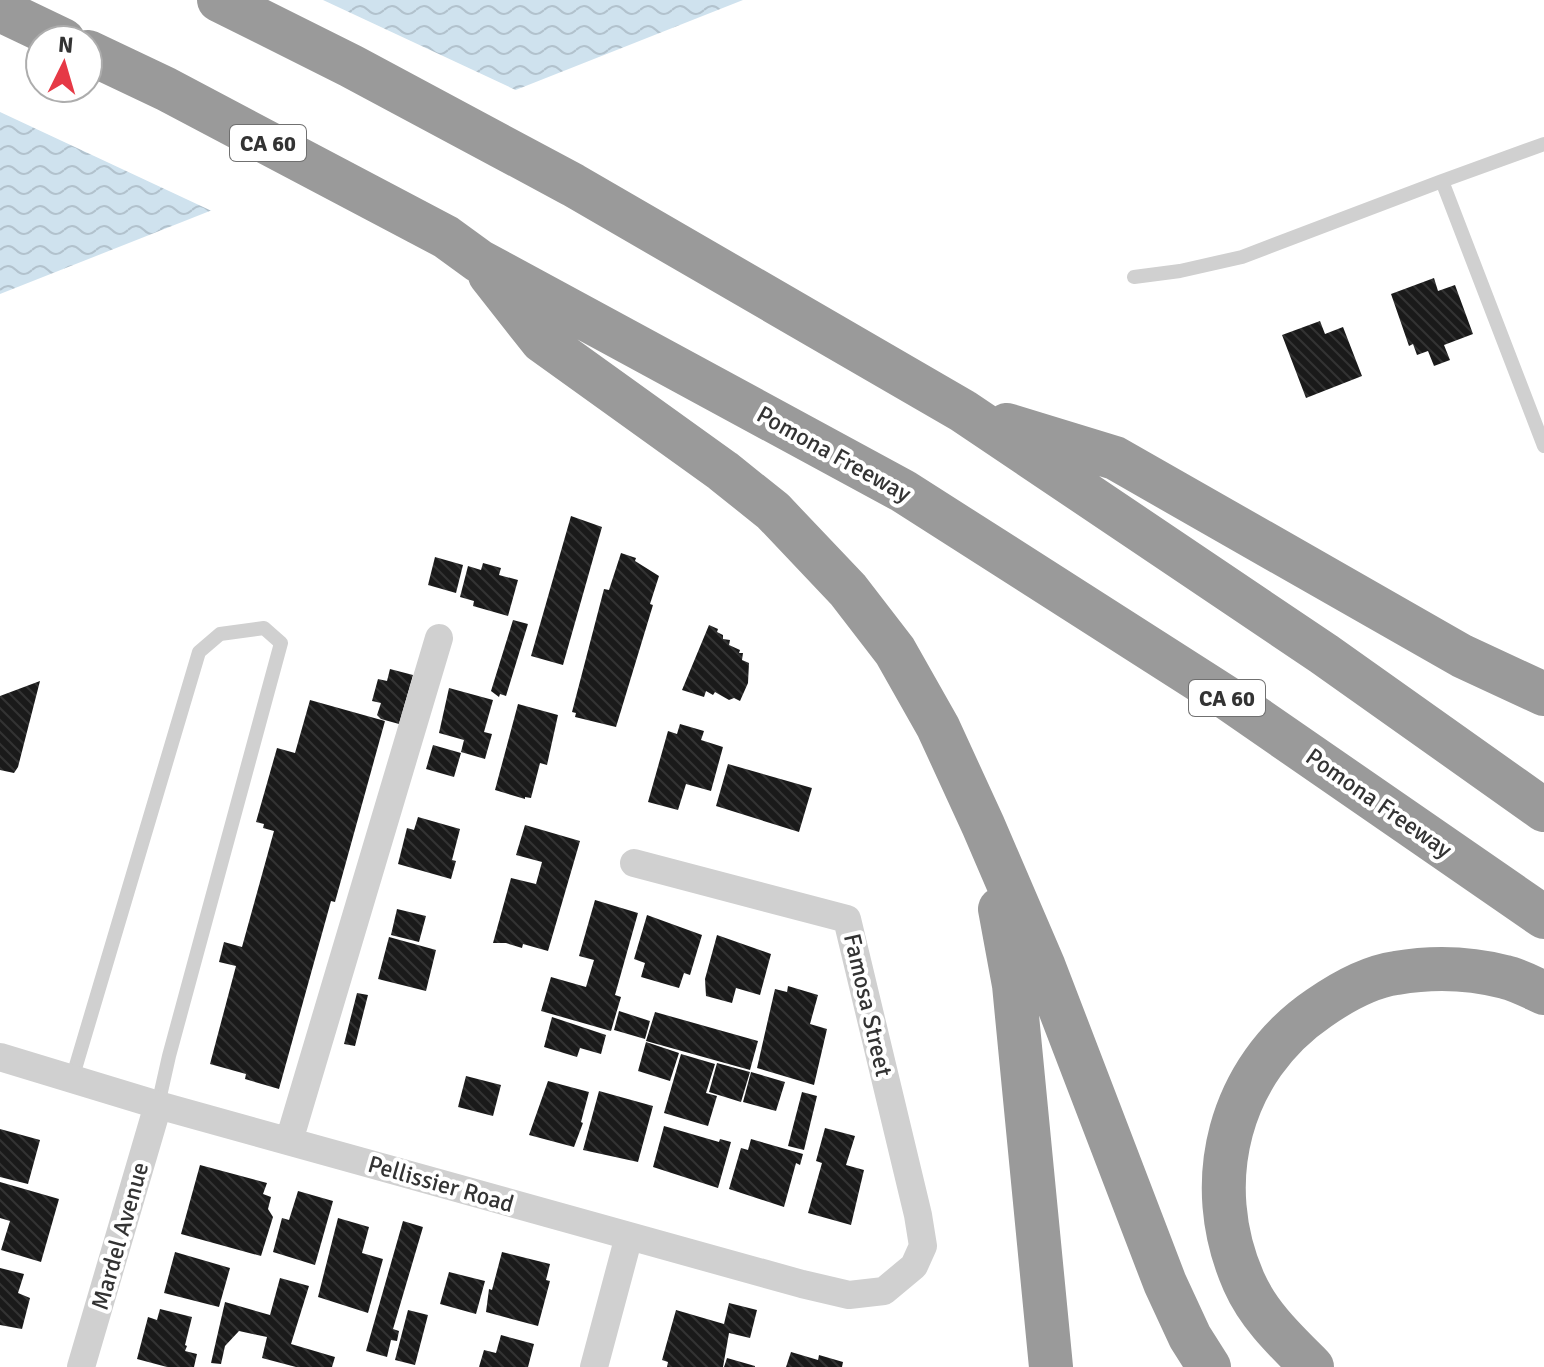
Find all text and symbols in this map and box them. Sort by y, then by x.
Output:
north arrow [24,24,104,104]
text: N [57,30,75,59]
road number: CA 60 [230,125,306,161]
street label: Pomona Freeway [752,399,916,509]
road number: CA 60 [1189,680,1265,716]
street label: Pomona Freeway [1300,741,1458,865]
street label: Famosa Street [837,931,899,1079]
street label: Pellissier Road [365,1149,517,1219]
street label: Mardel Avenue [85,1159,155,1313]

